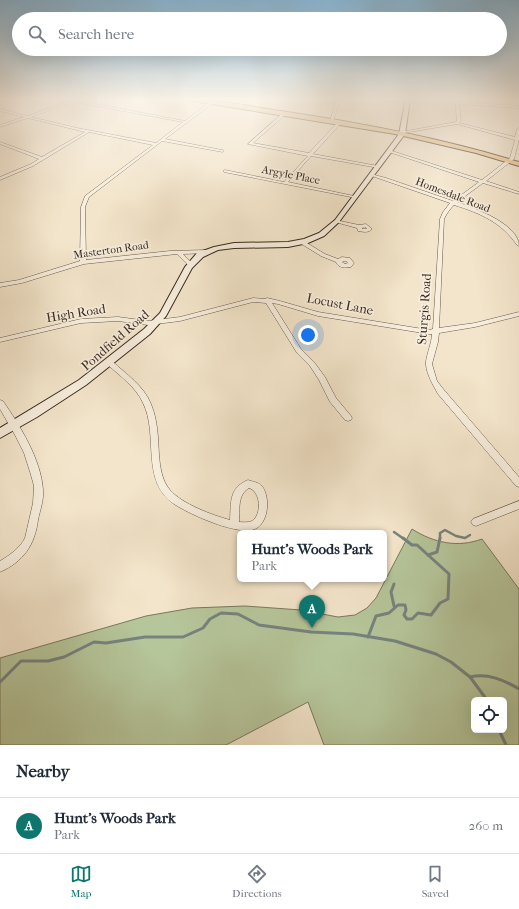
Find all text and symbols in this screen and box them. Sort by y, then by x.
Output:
search box [12,12,507,56]
icon: search [26,23,48,45]
text: Search here [58,25,134,43]
street label: Argyle Place [260,163,322,187]
street label: Homesdale Road [414,175,493,216]
street label: Masterton Road [72,238,151,262]
street label: Sturgis Road [414,272,434,345]
street label: Locust Lane [305,290,375,318]
street label: High Road [45,301,108,325]
street label: Pondfield Road [78,306,153,373]
your location [298,325,318,345]
popup [237,530,387,582]
text: Hunt's Woods Park [251,540,373,558]
text: Park [251,558,277,573]
pin: A [299,595,325,628]
map controls [471,697,507,733]
button: locate [471,697,507,733]
text: Nearby [16,761,70,781]
text: Hunt's Woods Park [54,809,176,827]
text: A [25,818,33,833]
text: 260 m [469,818,503,833]
text: Park [54,827,80,842]
tab: Map [70,863,92,900]
tab: Directions [232,863,282,900]
tab: Saved [422,863,449,900]

